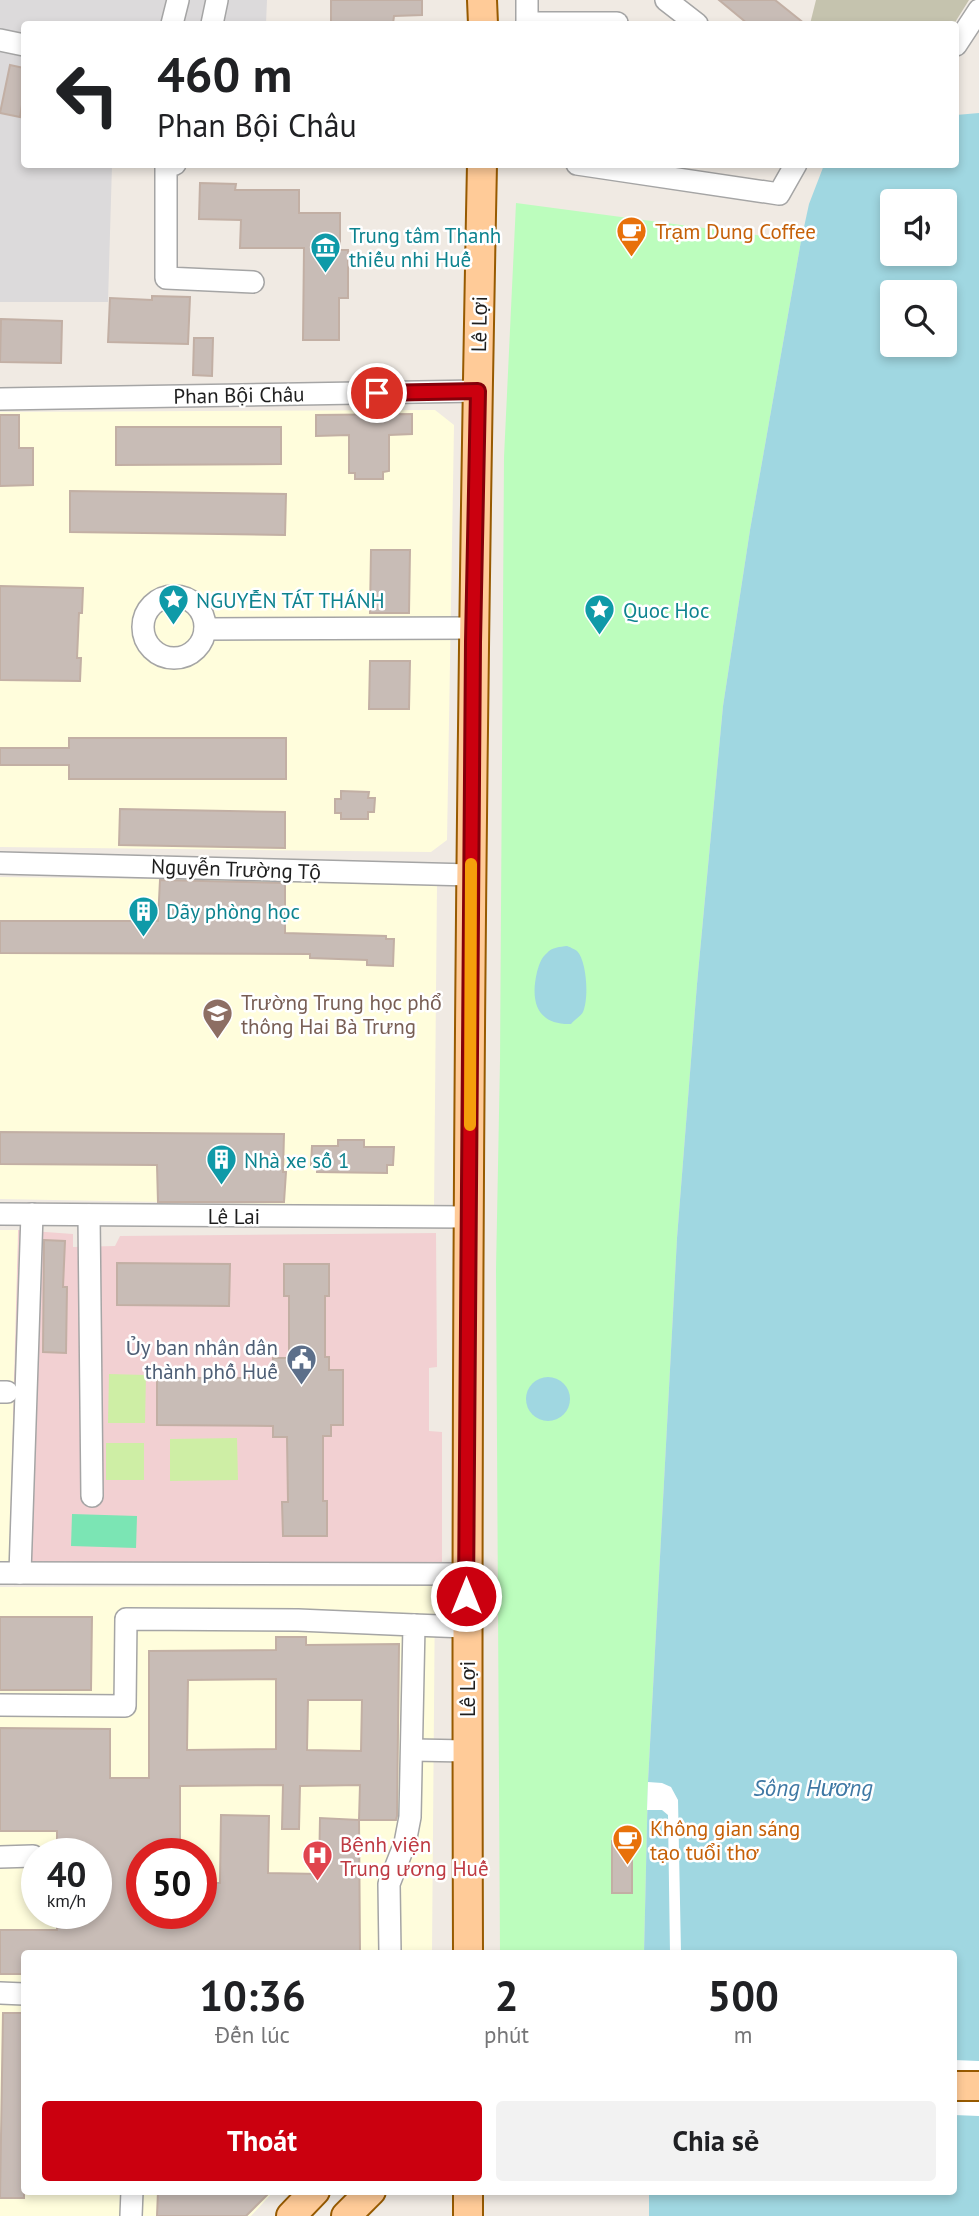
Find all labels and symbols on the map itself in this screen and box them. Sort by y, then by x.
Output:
cafe icon: Trạm Dung Coffee [615,214,649,258]
place label: Trạm Dung Coffee [655,218,816,245]
place label: Trung tâm Thanh thiếu nhi Huế [349,222,501,273]
museum icon: Trung tâm Thanh thiếu nhi Huế [309,230,343,274]
street label: Lê Lợi [465,296,493,352]
pin [347,363,407,423]
street label: Phan Bội Châu [173,380,305,410]
place icon: NGUYỄN TÁT THÁNH [156,583,190,627]
place label: NGUYỄN TÁT THÁNH [196,587,385,614]
place icon: Quoc Hoc [583,593,617,637]
place label: Quoc Hoc [623,597,709,624]
street label: Nguyễn Trường Tộ [151,853,321,885]
building icon: Dãy phòng học [126,894,160,938]
place label: Dãy phòng học [166,898,300,925]
place label: Trường Trung học phổ thông Hai Bà Trưng [241,989,442,1040]
school or university icon: Trường Trung học phổ thông Hai Bà Trưng [201,997,235,1041]
building icon: Nhà xe số 1 [204,1143,238,1187]
place label: Nhà xe số 1 [244,1147,349,1174]
street label: Lê Lai [208,1203,260,1230]
place label: Ủy ban nhân dân thành phố Huế [126,1334,278,1385]
public building icon: Ủy ban nhân dân thành phố Huế [284,1342,318,1386]
position arrow [429,1559,503,1633]
street label: Lê Lợi [454,1661,481,1717]
water label: Sông Hương [753,1773,873,1802]
place label: Không gian sáng tạo tuổi thơ [650,1815,800,1866]
cafe icon: Không gian sáng tạo tuổi thơ [610,1823,644,1867]
place label: Bệnh viện Trung ương Huế [340,1831,489,1882]
speed limit sign: 50 [126,1838,217,1929]
hospital icon: Bệnh viện Trung ương Huế [300,1839,334,1883]

